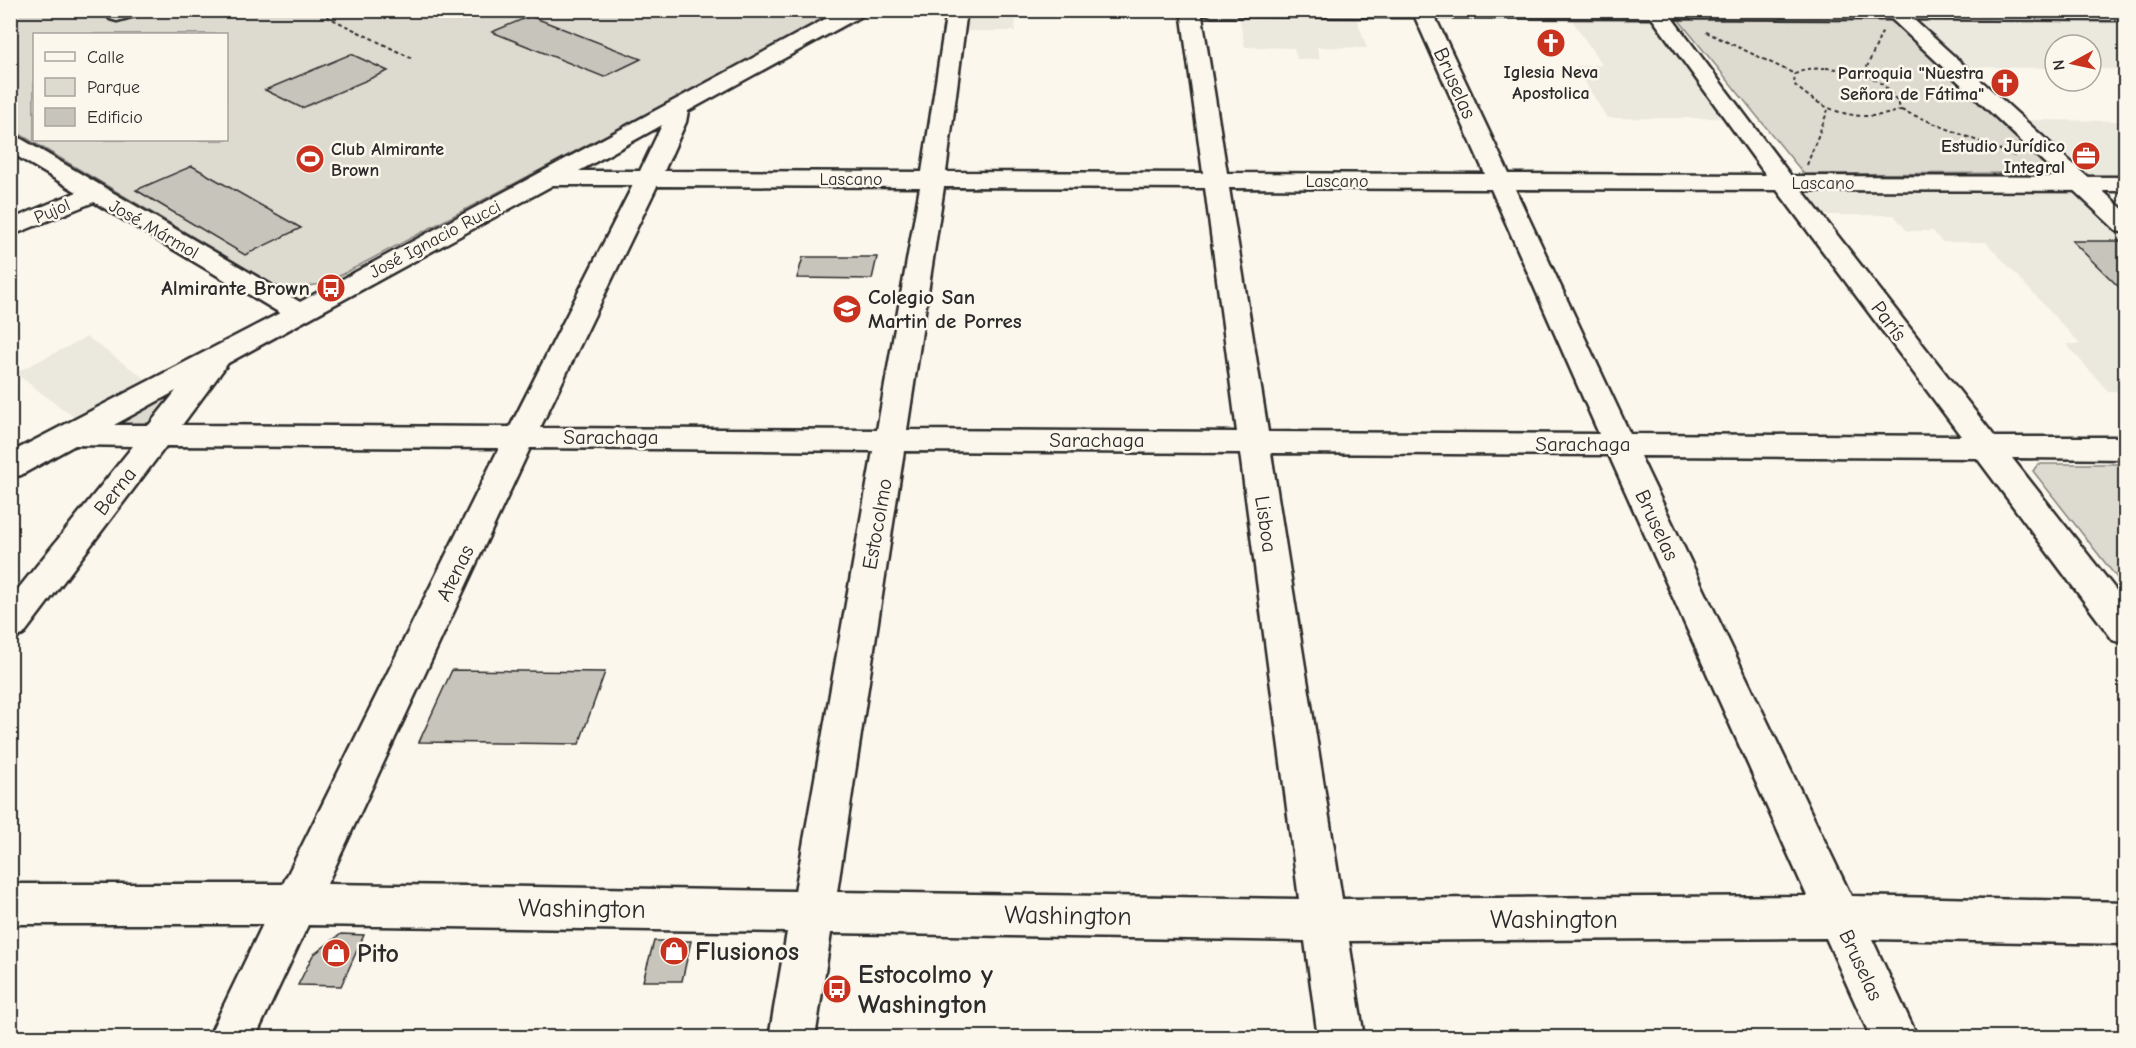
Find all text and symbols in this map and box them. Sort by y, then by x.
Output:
church icon: Iglesia Neva Apostolica [1535,27,1567,59]
legend [33,33,228,141]
north arrow [2043,33,2103,93]
street label: Bruselas [1429,44,1481,122]
text: Calle [87,47,124,68]
text: N [2049,59,2069,71]
place label: Iglesia Neva Apostolica [1504,62,1598,104]
place label: Parroquia "Nuestra Señora de Fátima" [1838,63,1984,105]
church icon: Parroquia "Nuestra Señora de Fátima" [1989,67,2021,99]
text: Parque [87,77,140,98]
text: Edificio [87,107,143,128]
place label: Estudio Jurídico Integral [1941,136,2065,178]
place label: Club Almirante Brown [331,139,444,181]
office icon: Estudio Jurídico Integral [2070,140,2102,172]
sports icon: Club Almirante Brown [294,143,326,175]
street label: Lascano [820,169,882,190]
street label: Lascano [1306,171,1368,192]
street label: Lascano [1792,173,1854,194]
street label: Pujol [31,195,73,228]
street label: José Mármol [105,195,202,264]
street label: José Ignacio Rucci [366,196,504,283]
bus stop icon: Almirante Brown [315,272,347,304]
place label: Almirante Brown [161,276,310,300]
place label: Colegio San Martin de Porres [868,285,1022,333]
school or university icon: Colegio San Martin de Porres [831,293,863,325]
street label: París [1866,296,1912,346]
street label: Sarachaga [563,425,659,449]
street label: Sarachaga [1049,428,1145,452]
street label: Sarachaga [1535,432,1631,456]
street label: Berna [89,462,141,520]
street label: Estocolmo [857,477,897,571]
street label: Bruselas [1630,486,1684,564]
street label: Lisboa [1250,494,1282,554]
street label: Atenas [431,541,479,605]
street label: Washington [518,893,646,925]
street label: Washington [1004,900,1132,932]
street label: Washington [1490,905,1618,935]
street label: Bruselas [1834,926,1888,1004]
shop icon: Flusionos [658,935,690,967]
shop icon: Pito [320,937,352,969]
place label: Flusionos [695,937,799,967]
place label: Pito [357,939,399,969]
place label: Estocolmo y Washington [858,960,993,1020]
bus stop icon: Estocolmo y Washington [821,973,853,1005]

